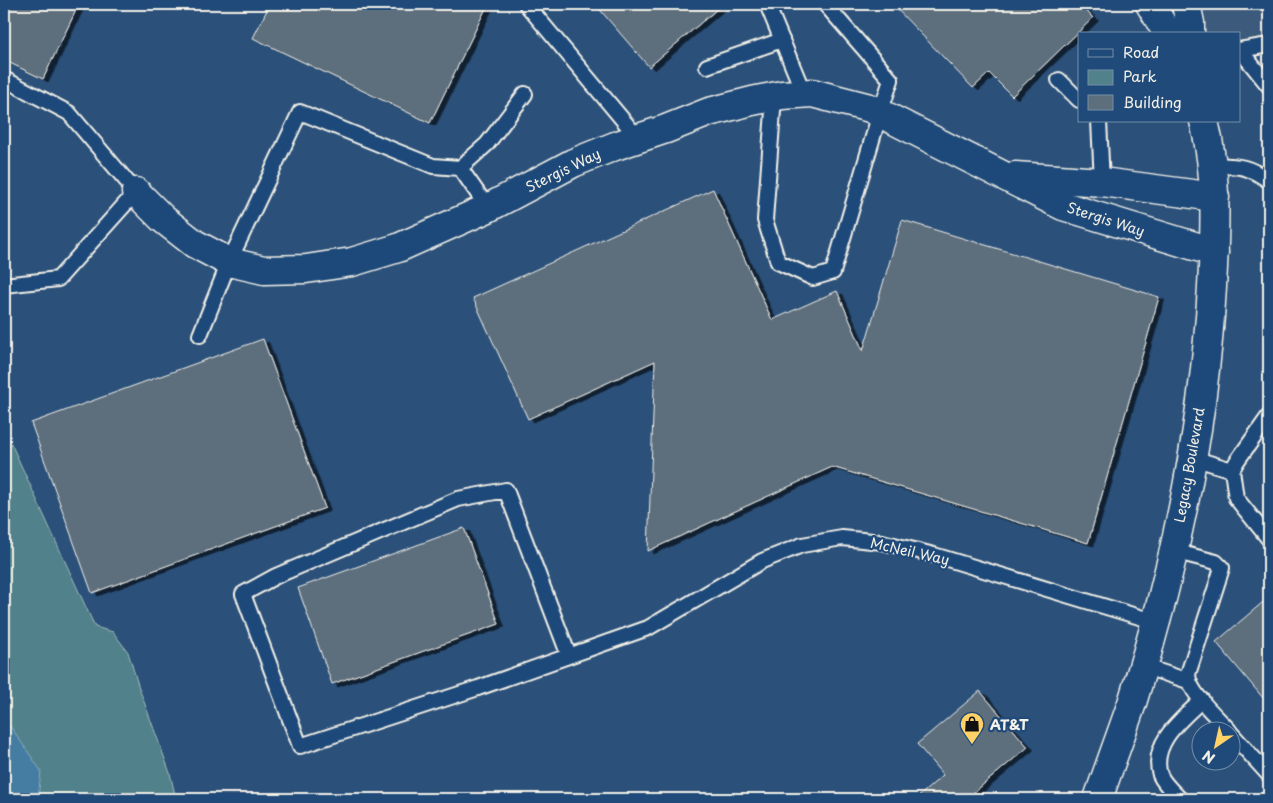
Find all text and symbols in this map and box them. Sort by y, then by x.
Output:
legend [1078,32,1240,122]
text: Road [1123,40,1159,63]
text: Park [1123,64,1157,87]
text: Building [1123,90,1182,113]
street label: Stergis Way [522,143,604,197]
street label: Stergis Way [1064,197,1148,241]
street label: Legacy Boulevard [1169,405,1210,524]
street label: McNeil Way [868,532,952,570]
shop icon: AT&T [959,711,985,745]
place label: AT&T [990,714,1029,735]
north arrow [1190,720,1240,770]
text: N [1198,745,1219,769]

